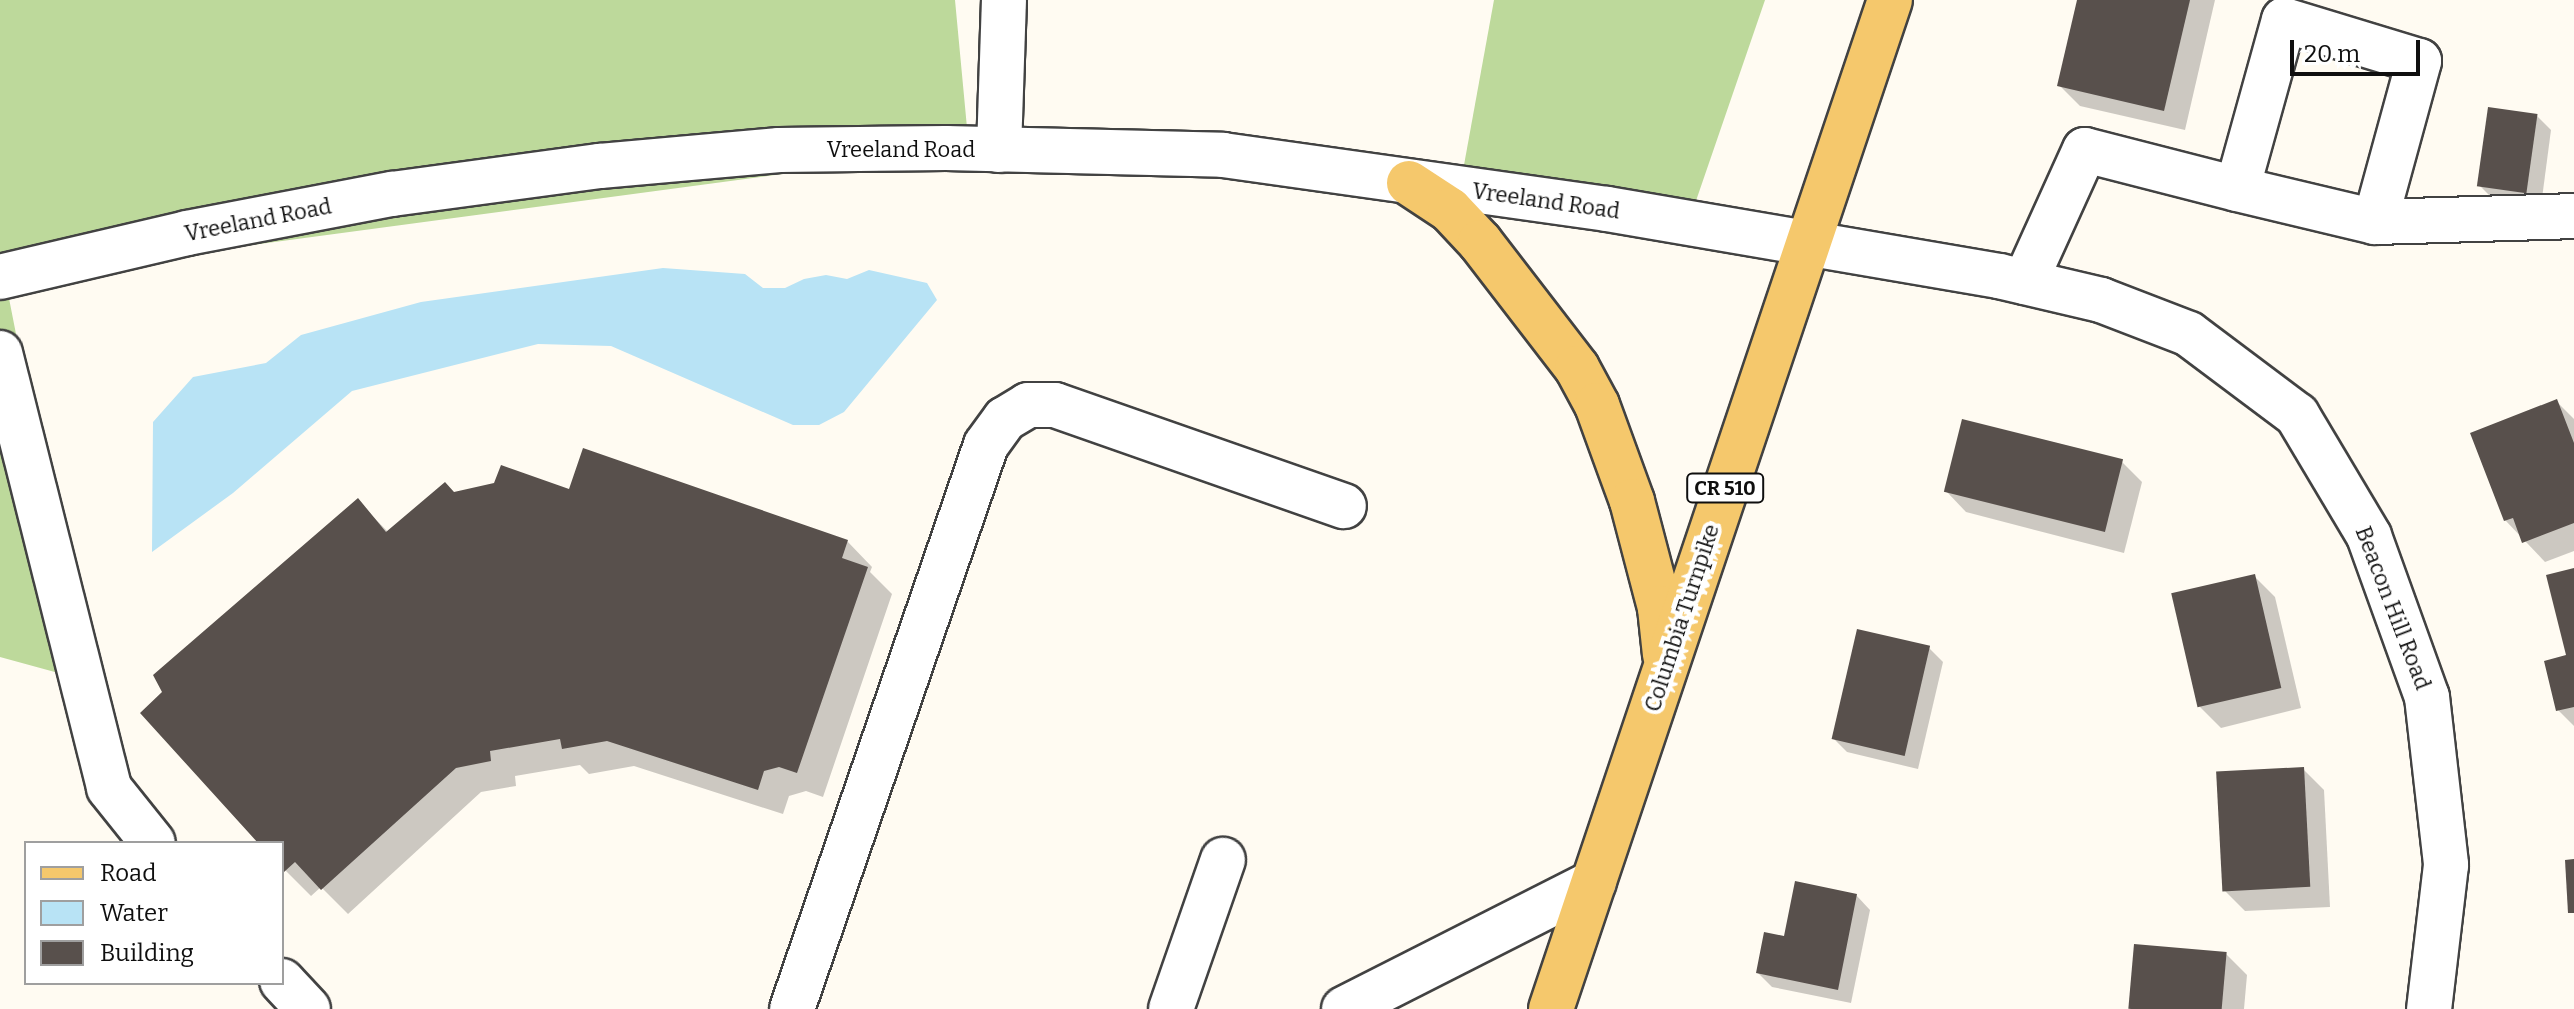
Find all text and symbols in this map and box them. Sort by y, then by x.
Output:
scale bar [2294,24,2424,74]
text: 20 m [2304,40,2360,68]
street label: Vreeland Road [827,137,975,163]
street label: Vreeland Road [1471,178,1621,224]
street label: Vreeland Road [182,193,334,247]
road number: CR 510 [1685,472,1765,504]
street label: Columbia Turnpike [1639,521,1725,715]
street label: Beacon Hill Road [2350,523,2436,693]
legend [24,841,284,985]
text: Road [100,859,156,887]
text: Water [100,899,168,927]
text: Building [100,939,194,967]

